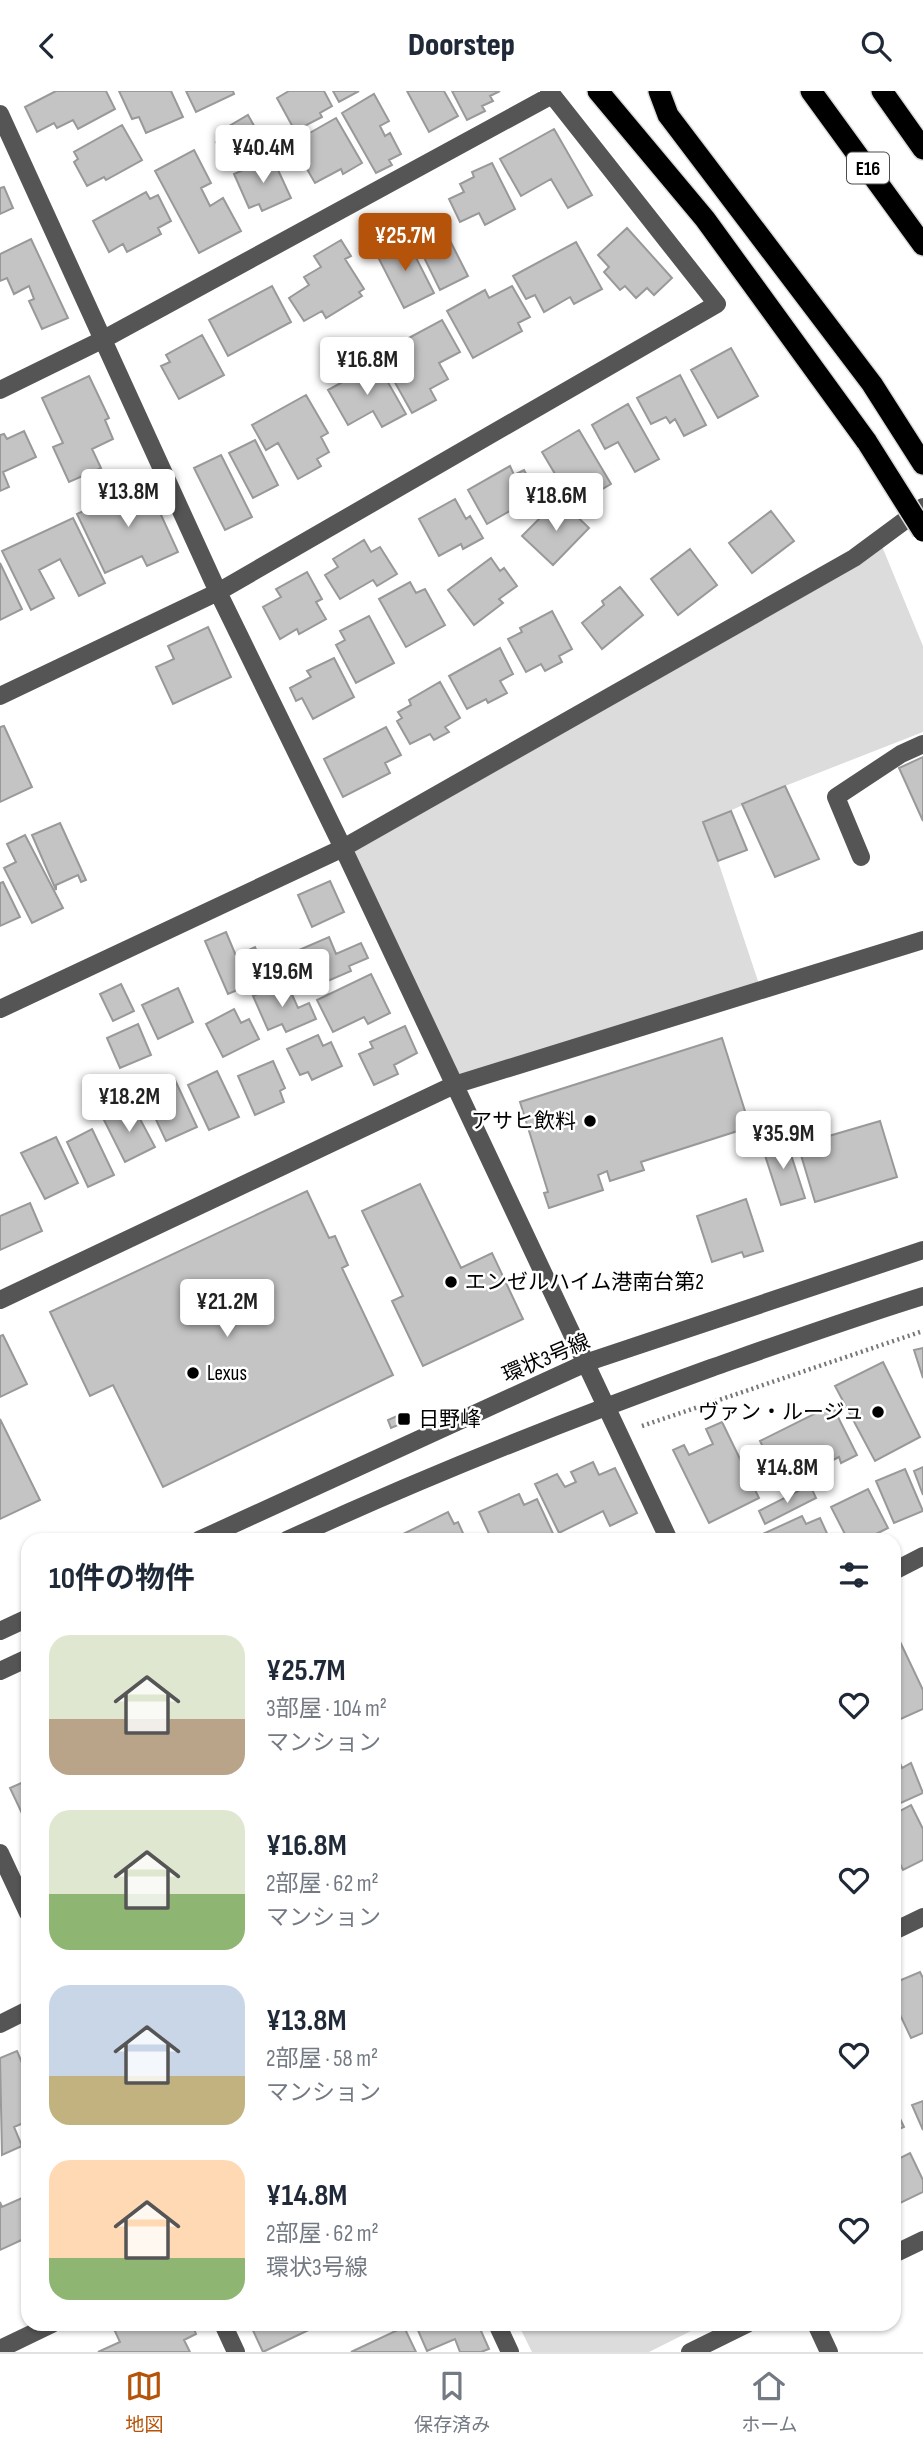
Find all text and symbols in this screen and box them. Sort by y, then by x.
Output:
text: Doorstep [408,26,515,65]
icon: back [28,27,66,65]
icon: search [857,27,895,65]
pin: ¥40.4M [206,125,320,185]
text: ¥40.4M [231,134,295,162]
road number: E16 [847,152,889,183]
pin: ¥25.7M [348,213,462,273]
text: ¥25.7M [375,222,435,250]
pin: ¥16.8M [310,337,424,397]
text: ¥16.8M [336,346,398,374]
pin: ¥13.8M [71,469,185,529]
pin: ¥18.6M [499,473,613,533]
text: ¥13.8M [97,478,159,506]
text: ¥18.6M [525,482,587,510]
pin: ¥19.6M [225,949,339,1009]
text: ¥19.6M [251,958,313,986]
pin: ¥18.2M [72,1075,186,1134]
text: ¥18.2M [98,1083,160,1111]
place label: アサヒ飲料 [471,1109,576,1134]
pin: ¥35.9M [726,1111,840,1171]
marker: アサヒ飲料 [582,1113,598,1129]
text: ¥35.9M [752,1120,814,1148]
place label: エンゼルハイム港南台第2 [465,1270,704,1295]
marker: エンゼルハイム港南台第2 [443,1274,459,1290]
pin: ¥21.2M [170,1279,284,1339]
text: ¥21.2M [196,1288,258,1316]
street label: 環状3号線 [499,1329,594,1388]
place label: Lexus [207,1361,247,1386]
marker: Lexus [185,1365,201,1381]
place label: ヴァン・ルージュ [698,1400,864,1425]
marker: ヴァン・ルージュ [870,1404,886,1420]
place label: 日野峰 [418,1407,481,1432]
marker: 日野峰 [396,1411,412,1427]
pin: ¥14.8M [730,1445,844,1505]
text: ¥14.8M [756,1454,818,1482]
icon: filters [835,1556,873,1594]
text: 10件の物件 [49,1561,195,1597]
text: ¥25.7M [266,1653,345,1689]
icon: home [105,1663,189,1747]
icon: heart [835,1686,873,1724]
text: 3部屋 · 104 m² [266,1695,387,1723]
text: マンション [266,1729,381,1757]
text: ¥16.8M [266,1828,347,1864]
icon: home [105,1838,189,1922]
icon: heart [835,1861,873,1899]
text: 2部屋 · 62 m² [266,1870,379,1898]
text: マンション [266,1904,381,1932]
text: ¥13.8M [266,2003,346,2039]
icon: home [105,2013,189,2097]
icon: heart [835,2036,873,2074]
text: 2部屋 · 58 m² [266,2045,378,2073]
text: マンション [266,2079,381,2107]
text: ¥14.8M [266,2178,347,2214]
icon: home [105,2188,189,2272]
icon: heart [835,2211,873,2249]
text: 2部屋 · 62 m² [266,2220,379,2248]
text: 環状3号線 [266,2254,368,2282]
tab: 地図 [125,2367,163,2437]
tab: 保存済み [414,2367,490,2437]
tab: ホーム [741,2367,798,2437]

